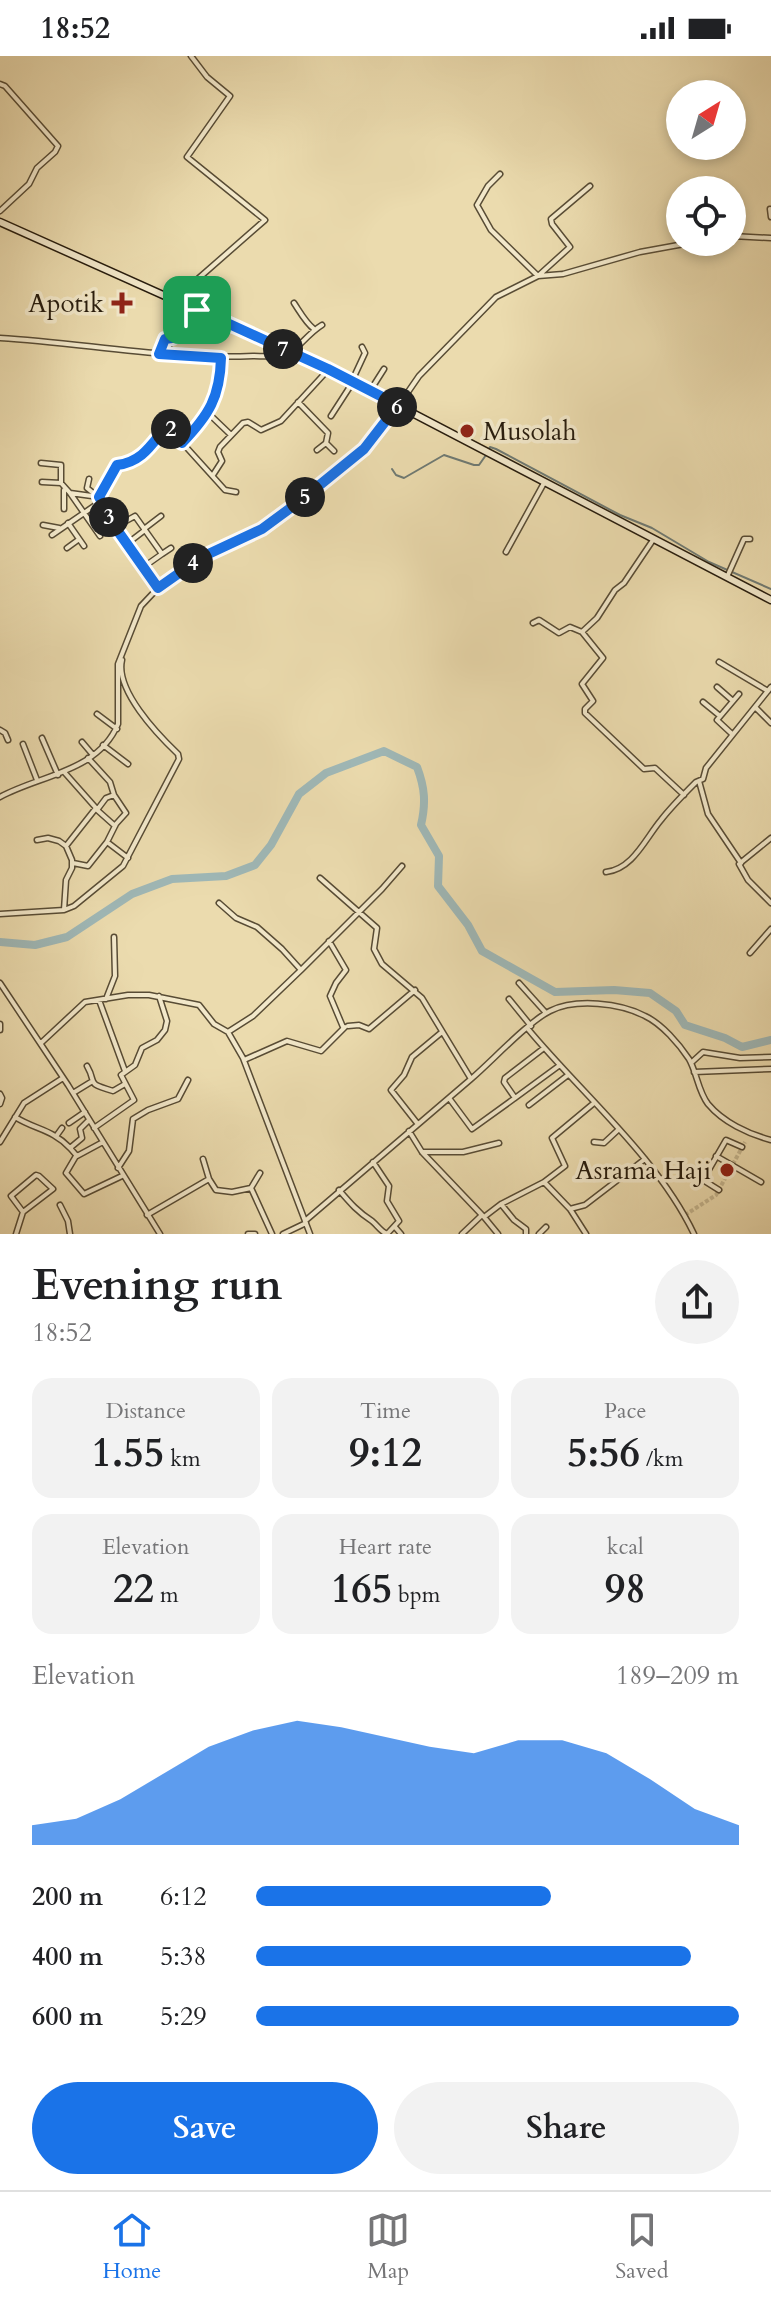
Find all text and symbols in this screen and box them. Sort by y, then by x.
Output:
text: 18:52 [40,8,110,49]
north arrow [666,80,746,160]
map controls [666,80,746,256]
button: locate [666,176,746,256]
pin [163,276,231,344]
place label: Apotik [28,286,104,321]
icon: arrive [175,288,219,332]
marker: Apotik [111,292,133,314]
pin: 7 [263,329,303,369]
text: 7 [277,334,289,364]
pin: 6 [377,387,417,427]
text: 6 [391,392,403,422]
pin: 2 [151,409,191,449]
text: 2 [165,414,177,444]
place label: Musolah [483,414,577,449]
marker: Musolah [458,422,476,440]
pin: 5 [285,477,325,517]
text: 5 [299,482,311,512]
pin: 3 [89,497,129,537]
text: 3 [103,502,115,532]
pin: 4 [173,543,213,583]
text: 4 [187,548,199,578]
place label: Asrama Haji [575,1153,711,1188]
marker: Asrama Haji [718,1161,736,1179]
text: Evening run [32,1255,282,1315]
button: share [655,1260,739,1344]
text: 18:52 [32,1315,92,1350]
text: Distance [106,1396,186,1426]
text: Time [360,1396,411,1426]
text: Pace [604,1396,646,1426]
text: 1.55 [91,1426,164,1481]
text: 9:12 [349,1426,422,1481]
text: 5:56 [567,1426,640,1481]
text: km [164,1444,201,1474]
text: /km [640,1444,683,1474]
text: Elevation [102,1532,190,1562]
text: Heart rate [339,1532,432,1562]
text: kcal [607,1532,644,1562]
text: 22 [113,1562,154,1617]
text: 165 [331,1562,392,1617]
text: 98 [605,1562,646,1617]
text: m [154,1580,179,1610]
text: bpm [392,1580,440,1610]
text: Elevation [32,1658,135,1693]
text: 189–209 m [616,1658,739,1693]
text: 200 m [32,1879,103,1914]
text: 6:12 [160,1879,207,1914]
text: 400 m [32,1939,103,1974]
text: 5:38 [160,1939,207,1974]
text: 600 m [32,1999,103,2034]
text: 5:29 [160,1999,207,2034]
button: Save [32,2082,378,2174]
button: Share [394,2082,739,2174]
tab: Home [102,2208,161,2286]
tab: Map [366,2208,410,2286]
tab: Saved [615,2208,669,2286]

